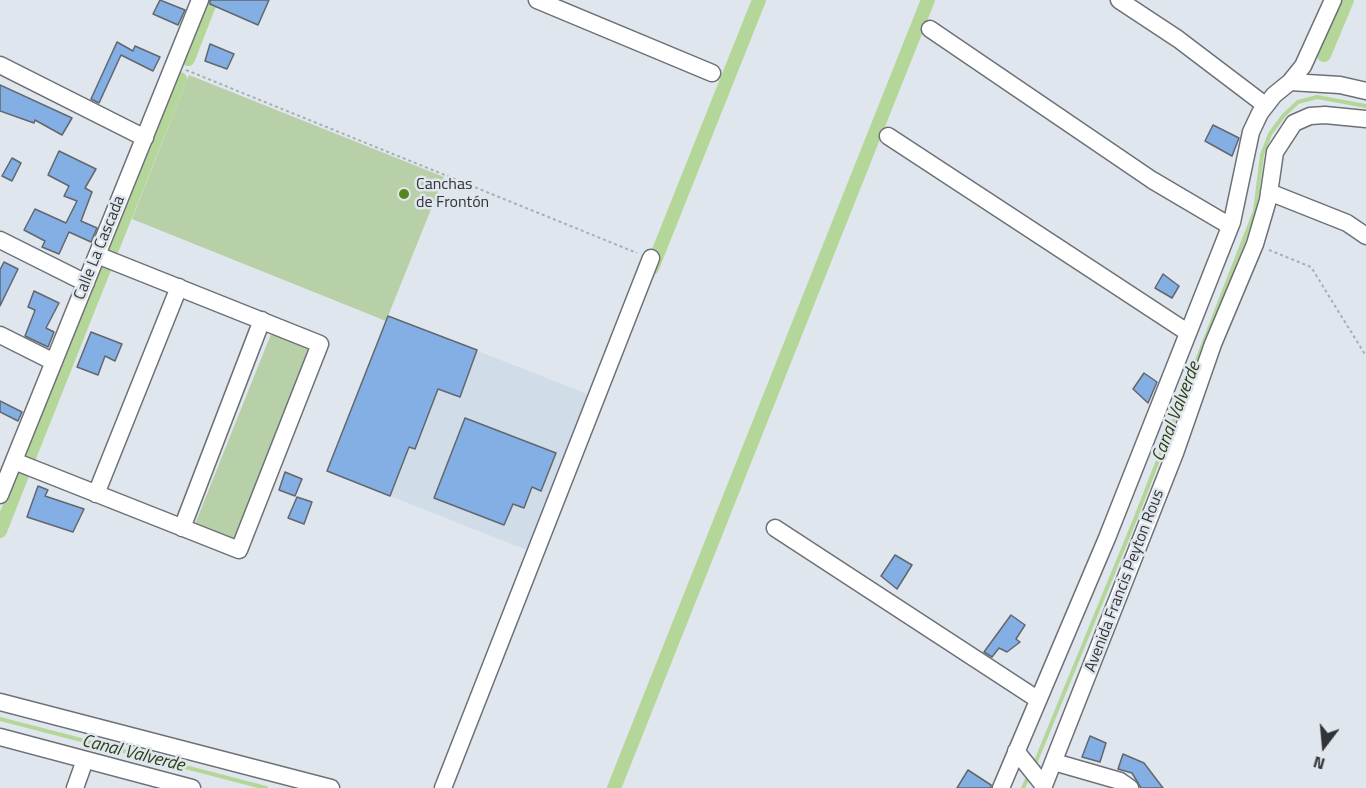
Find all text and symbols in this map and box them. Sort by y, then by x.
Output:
place label: Canchas de Frontón [416,175,489,213]
marker: Canchas de Frontón [397,187,411,201]
street label: Calle La Cascada [70,193,130,303]
water label: Canal Valverde [1148,359,1206,465]
street label: Avenida Francis Peyton Rous [1081,487,1169,675]
north arrow [1294,716,1354,776]
water label: Canal Valverde [80,731,186,777]
text: N [1310,750,1328,776]

